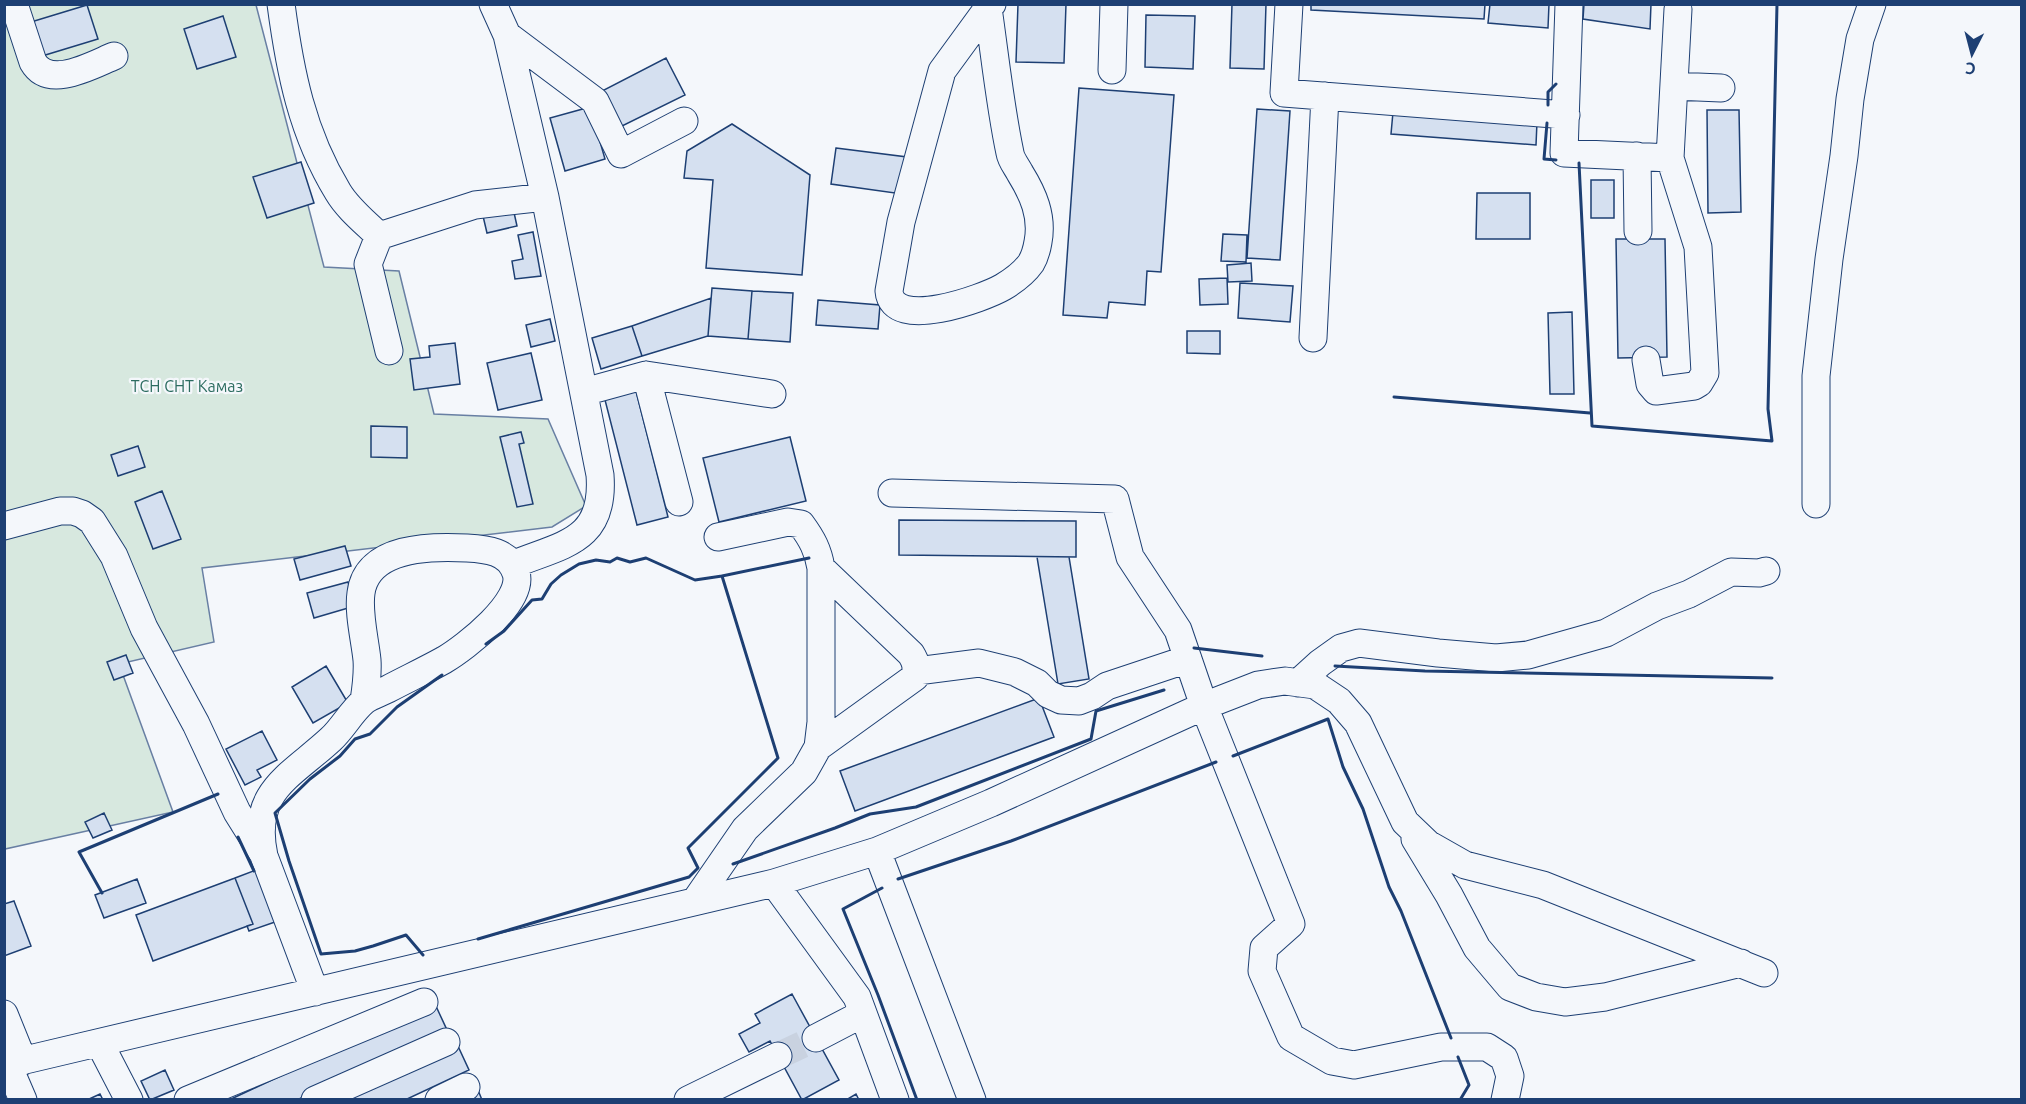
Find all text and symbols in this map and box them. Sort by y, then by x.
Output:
north arrow [1942,24,2002,84]
text: С [1964,59,1976,78]
park label: ТСН СНТ Камаз [131,377,243,395]

